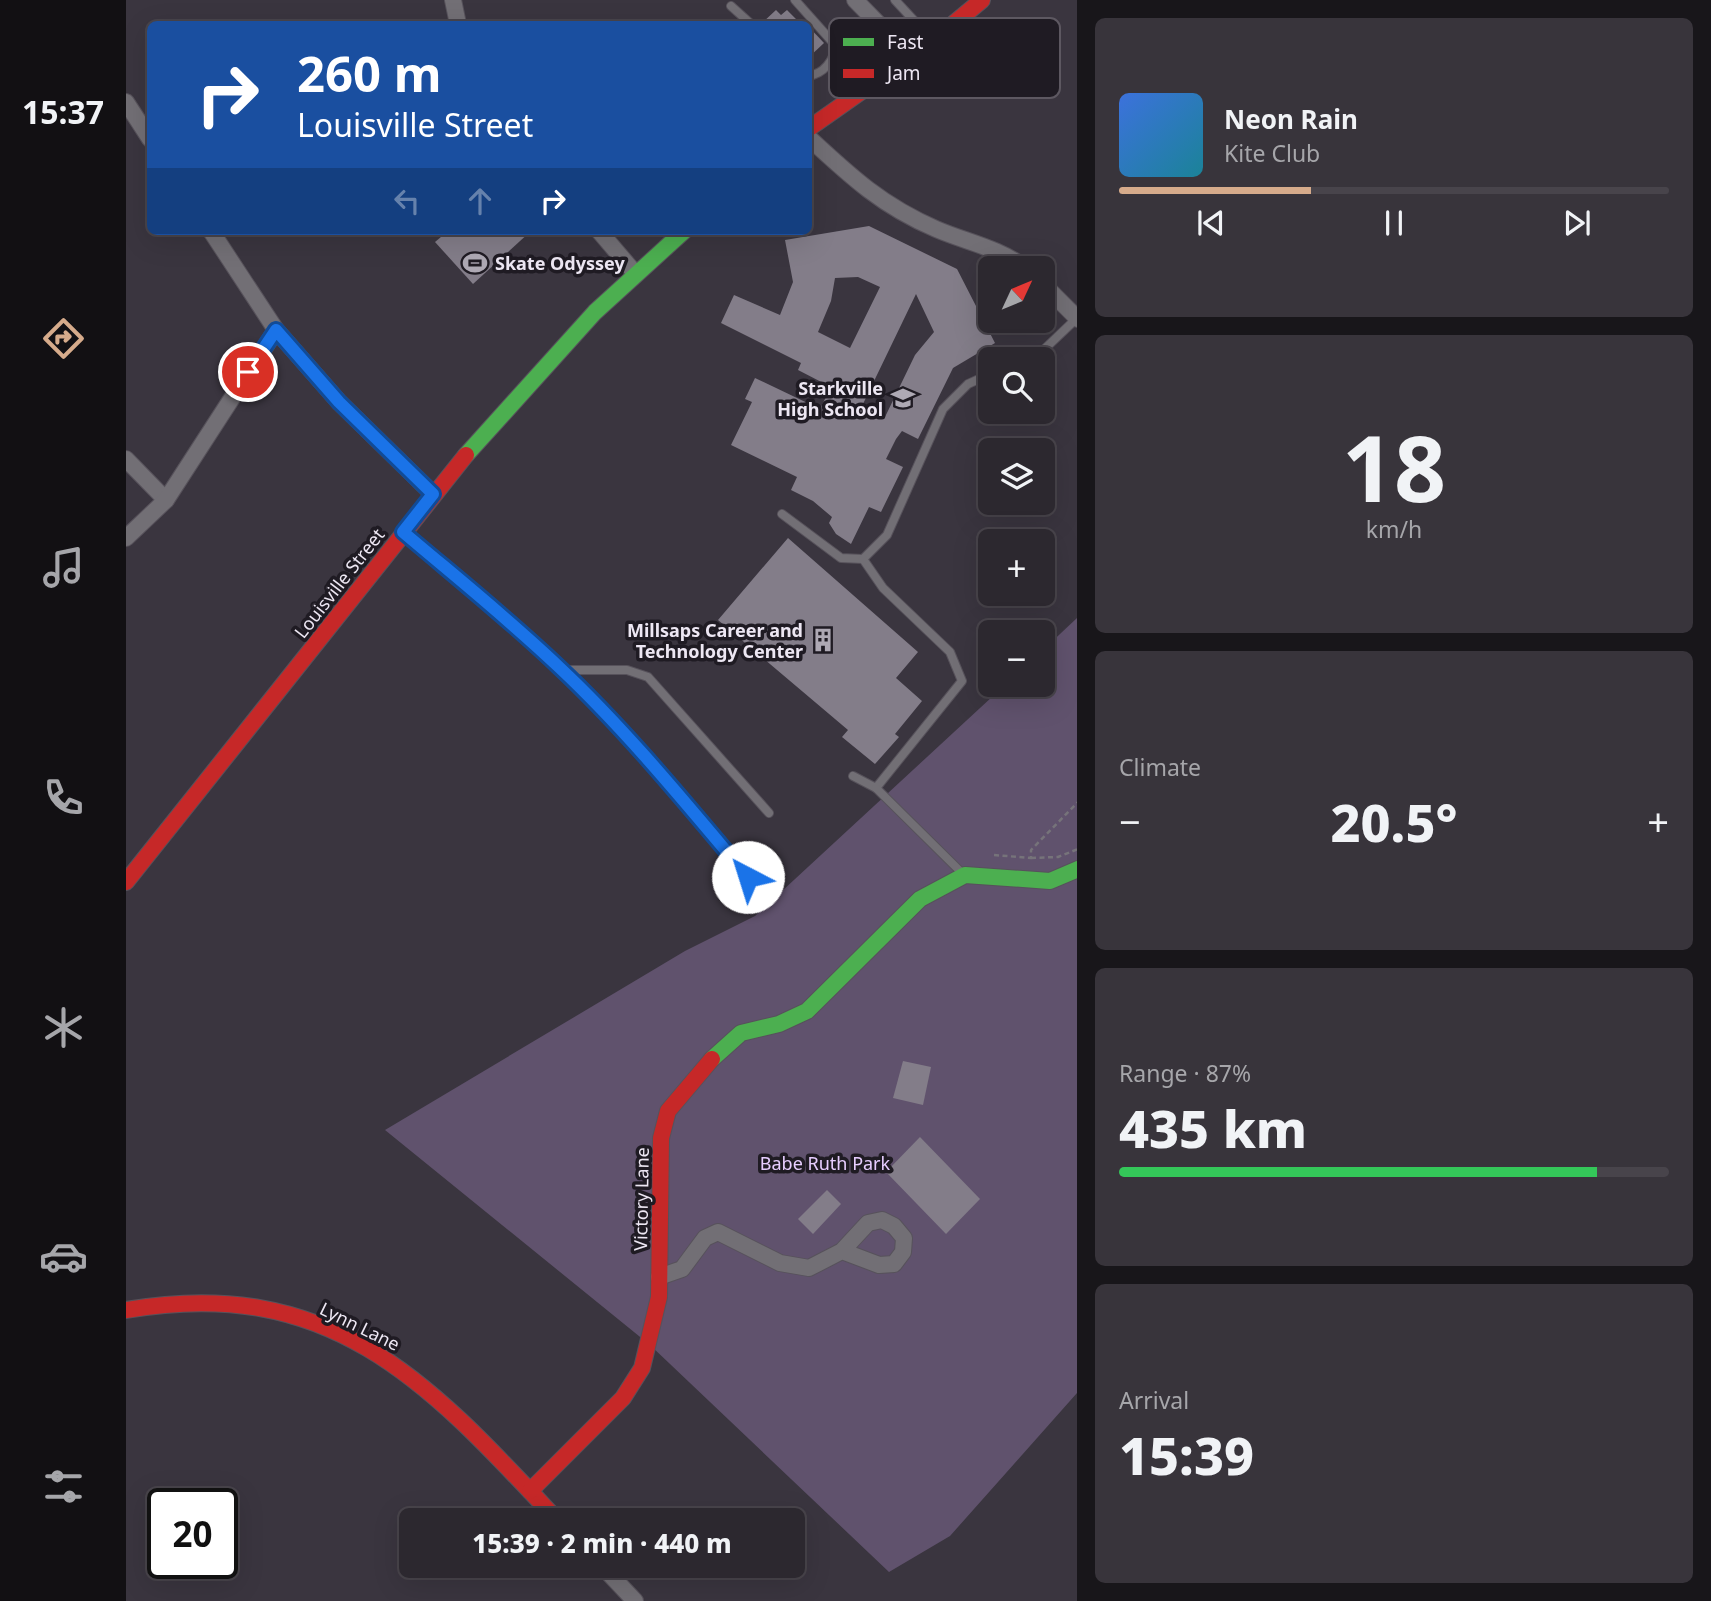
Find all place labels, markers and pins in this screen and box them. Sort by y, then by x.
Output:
sports icon: Skate Odyssey [461,249,489,277]
place label: Skate Odyssey [495,251,625,275]
pin [218,342,278,402]
place label: Starkville High School [777,376,883,421]
school or university icon: Starkville High School [889,384,917,412]
place label: Millsaps Career and Technology Center [627,618,803,663]
building icon: Millsaps Career and Technology Center [809,626,837,654]

